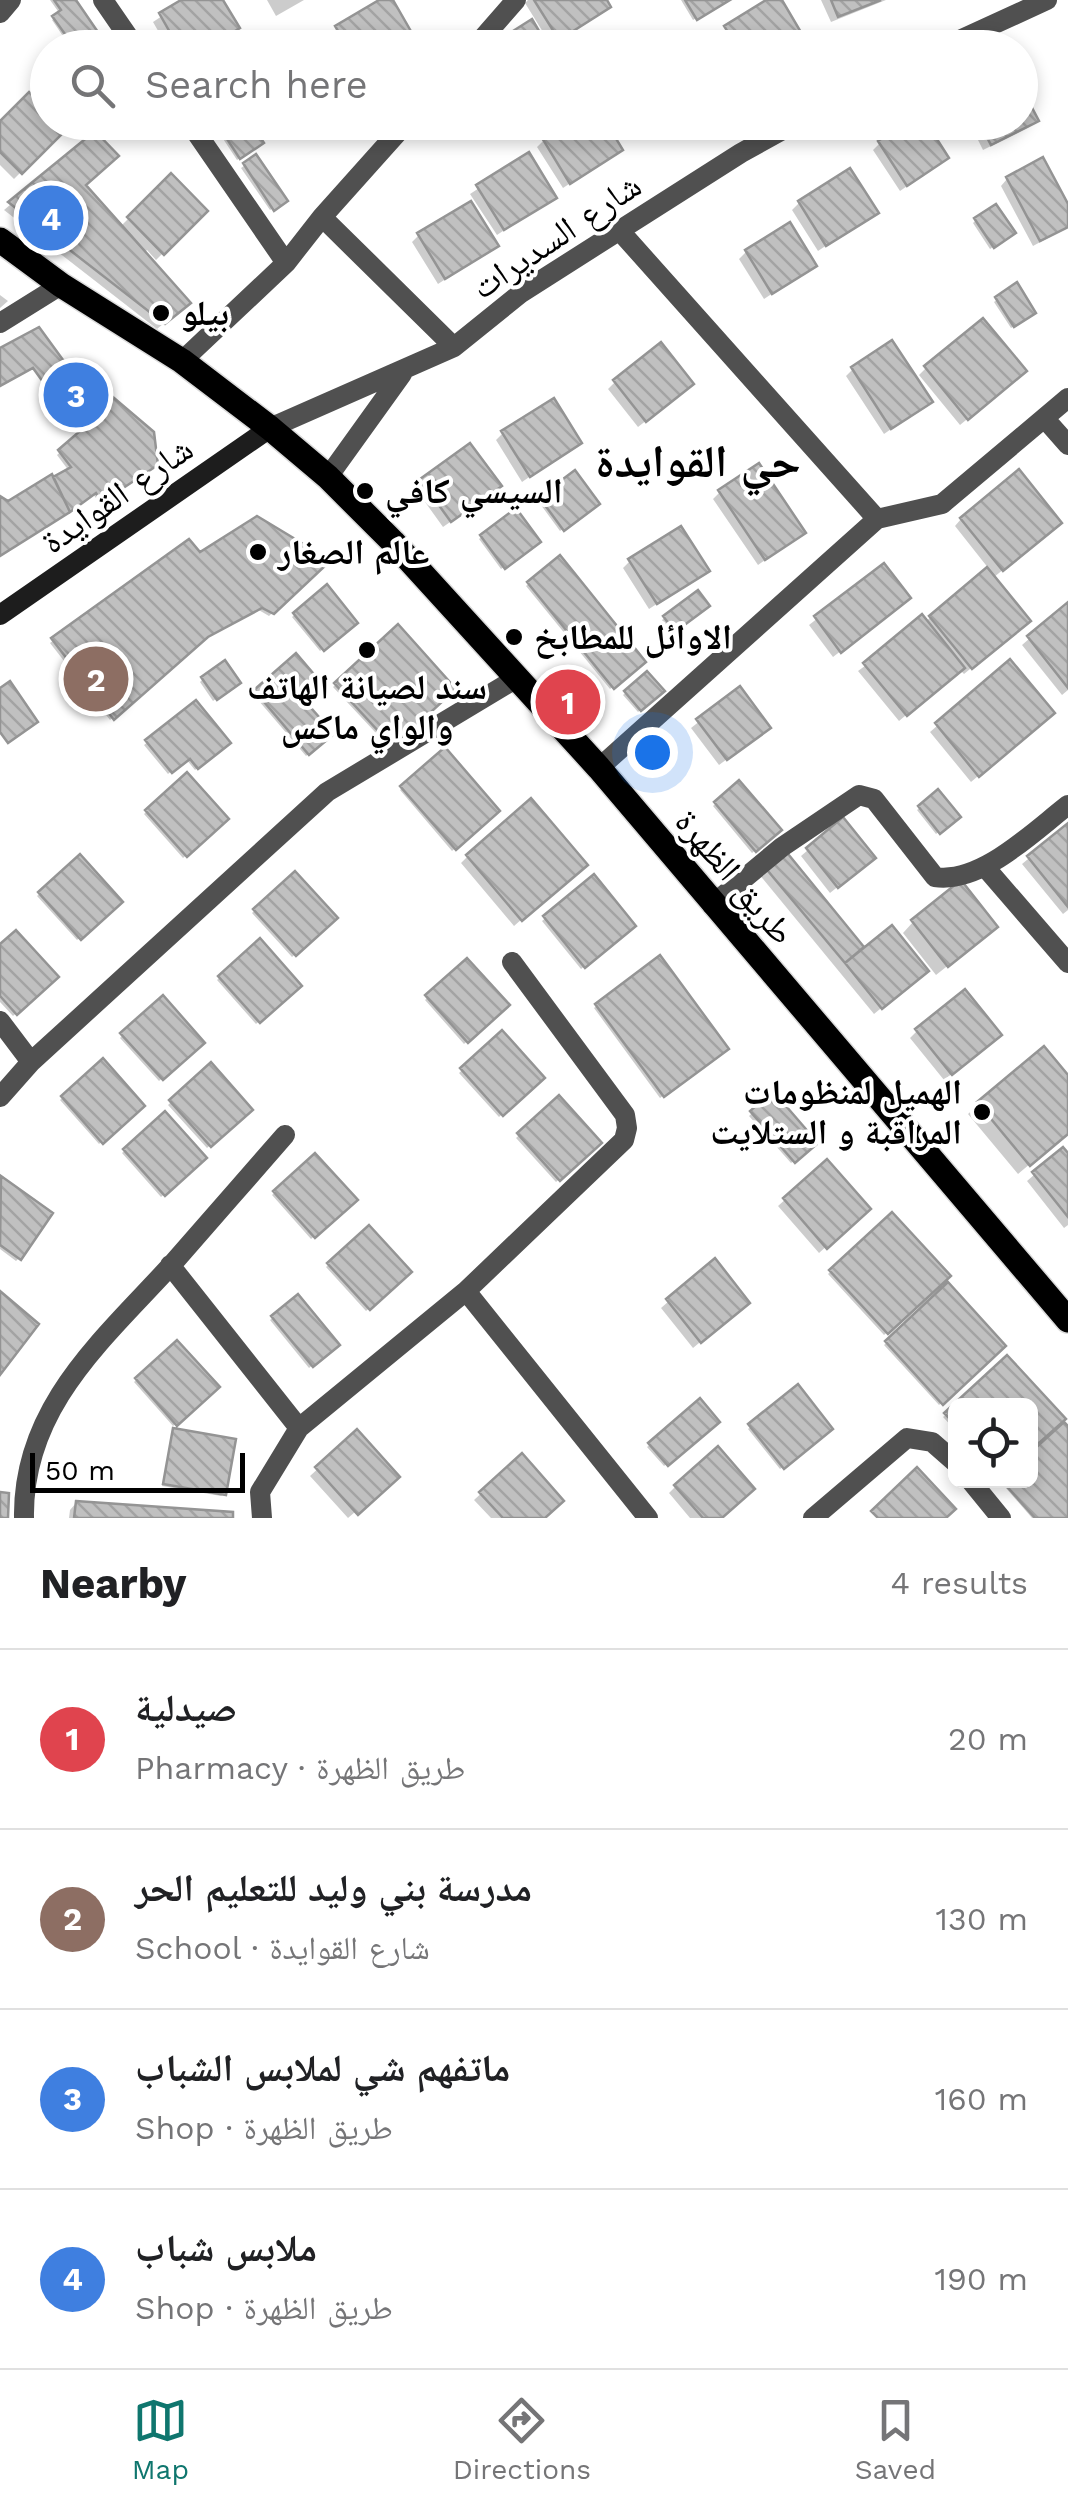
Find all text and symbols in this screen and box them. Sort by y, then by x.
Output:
search box [30,30,1038,140]
icon: search [65,58,120,113]
text: Search here [145,63,368,107]
street label: شارع السديرات [463,164,649,309]
pin: 4 [18,180,84,256]
place label: بيلو [181,292,229,334]
marker: بيلو [150,302,172,324]
pin: 3 [44,358,108,432]
street label: شارع القوايدة [33,428,201,563]
district label: حي القوايدة [595,435,801,497]
place label: السيسي كافي [385,470,563,519]
marker: السيسي كافي [354,480,376,502]
place label: عالم الصغار [276,531,429,575]
marker: عالم الصغار [247,541,269,563]
place label: الاوائل للمطابخ [534,616,732,660]
marker: الاوائل للمطابخ [503,626,525,648]
marker: سند لصيانة الهاتف والواي ماكس [356,639,378,661]
pin: 2 [64,642,128,716]
pin: 1 [536,664,600,740]
place label: سند لصيانة الهاتف والواي ماكس [247,666,487,755]
your location [627,727,678,778]
street label: طريق الظهرة [666,801,804,953]
place label: الهميل لمنظومات المراقبة و الستلايت [710,1071,962,1153]
marker: الهميل لمنظومات المراقبة و الستلايت [971,1101,993,1123]
map controls [948,1398,1038,1488]
button: locate [948,1398,1038,1488]
scale bar [30,1448,245,1492]
text: 50 m [45,1454,115,1487]
text: Nearby [40,1559,187,1608]
text: 4 results [890,1564,1028,1602]
text: صيدلية [135,1686,237,1730]
text: 1 [66,1720,79,1758]
text: 20 m [948,1720,1028,1758]
text: Pharmacy · طريق الظهرة [135,1749,465,1787]
text: مدرسة بني وليد للتعليم الحر [135,1866,532,1910]
text: 2 [63,1900,82,1938]
text: 130 m [936,1900,1028,1938]
text: School · شارع القوايدة [135,1929,430,1967]
text: ماتفهم شي لملابس الشباب [135,2046,510,2090]
text: 3 [63,2080,82,2118]
text: 160 m [935,2080,1028,2118]
text: Shop · طريق الظهرة [135,2109,393,2147]
text: ملابس شباب [135,2226,317,2270]
text: 4 [62,2260,83,2298]
text: 190 m [934,2260,1028,2298]
text: Shop · طريق الظهرة [135,2289,393,2327]
tab: Map [132,2393,189,2486]
tab: Directions [453,2393,591,2486]
tab: Saved [855,2393,936,2486]

